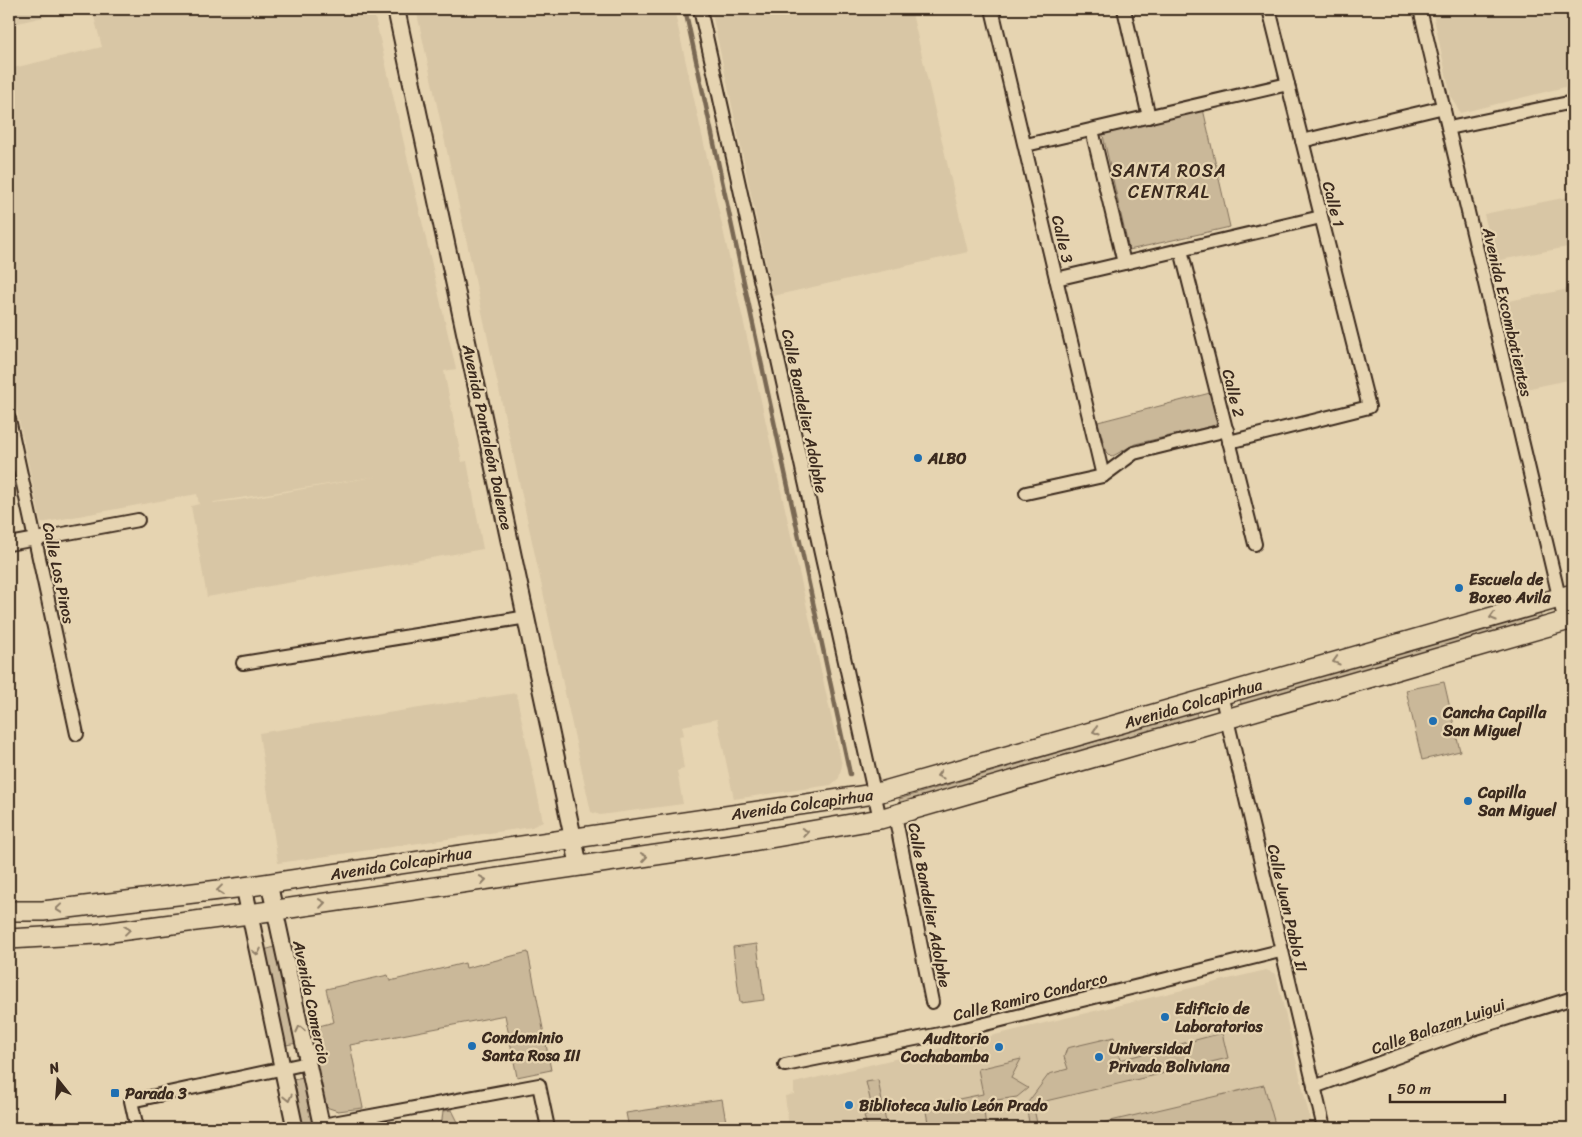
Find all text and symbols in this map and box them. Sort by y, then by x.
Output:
district label: SANTA ROSA CENTRAL [1111,155,1227,208]
street label: Calle 1 [1314,178,1353,230]
street label: Calle 3 [1043,212,1082,266]
street label: Avenida Excombatientes [1474,224,1541,400]
street label: Calle Bandelier Adolphe [773,326,836,496]
street label: Avenida Pantaleón Dalence [453,341,521,533]
street label: Calle 2 [1214,366,1253,420]
place label: ALBO [927,444,967,473]
marker: ALBO [912,452,924,464]
street label: Calle Los Pinos [34,520,84,627]
place label: Escuela de Boxeo Avila [1469,565,1552,612]
marker: Escuela de Boxeo Avila [1453,582,1465,594]
one-way arrow [1489,611,1497,621]
one-way arrow [1333,656,1341,666]
street label: Avenida Colcapirhua [1119,670,1267,737]
place label: Cancha Capilla San Miguel [1442,698,1547,745]
marker: Cancha Capilla San Miguel [1427,715,1439,727]
one-way arrow [1093,726,1101,736]
one-way arrow [937,770,945,780]
place label: Capilla San Miguel [1477,778,1558,825]
street label: Avenida Colcapirhua [728,780,876,829]
marker: Capilla San Miguel [1462,795,1474,807]
street label: Calle Bandelier Adolphe [899,820,960,990]
one-way arrow [800,828,809,838]
street label: Avenida Colcapirhua [327,838,475,889]
street label: Calle Juan Pablo II [1259,841,1316,975]
one-way arrow [640,852,648,862]
one-way arrow [479,875,487,885]
one-way arrow [216,884,224,895]
one-way arrow [319,898,327,909]
one-way arrow [55,903,63,914]
one-way arrow [123,925,131,936]
street label: Avenida Comercio [284,937,339,1067]
one-way arrow [251,948,262,957]
street label: Calle Ramiro Condarco [950,963,1111,1030]
street label: Calle Balazan Luigui [1367,990,1510,1063]
place label: Edificio de Laboratorios [1175,994,1263,1041]
marker: Edificio de Laboratorios [1159,1011,1171,1023]
place label: Condominio Santa Rosa III [481,1023,581,1070]
place label: Auditorio Cochabamba [900,1024,990,1071]
one-way arrow [296,1025,306,1034]
place label: Universidad Privada Boliviana [1109,1034,1231,1081]
marker: Condominio Santa Rosa III [466,1040,478,1052]
marker: Auditorio Cochabamba [993,1041,1005,1053]
marker: Universidad Privada Boliviana [1093,1051,1105,1063]
north arrow [32,1054,82,1104]
text: N [45,1055,63,1082]
scale bar [1390,1072,1504,1104]
text: 50 m [1397,1076,1432,1102]
place label: Parada 3 [125,1079,187,1108]
marker: Parada 3 [109,1087,121,1099]
place label: Biblioteca Julio León Prado [859,1091,1049,1120]
one-way arrow [282,1094,293,1103]
marker: Biblioteca Julio León Prado [843,1099,855,1111]

